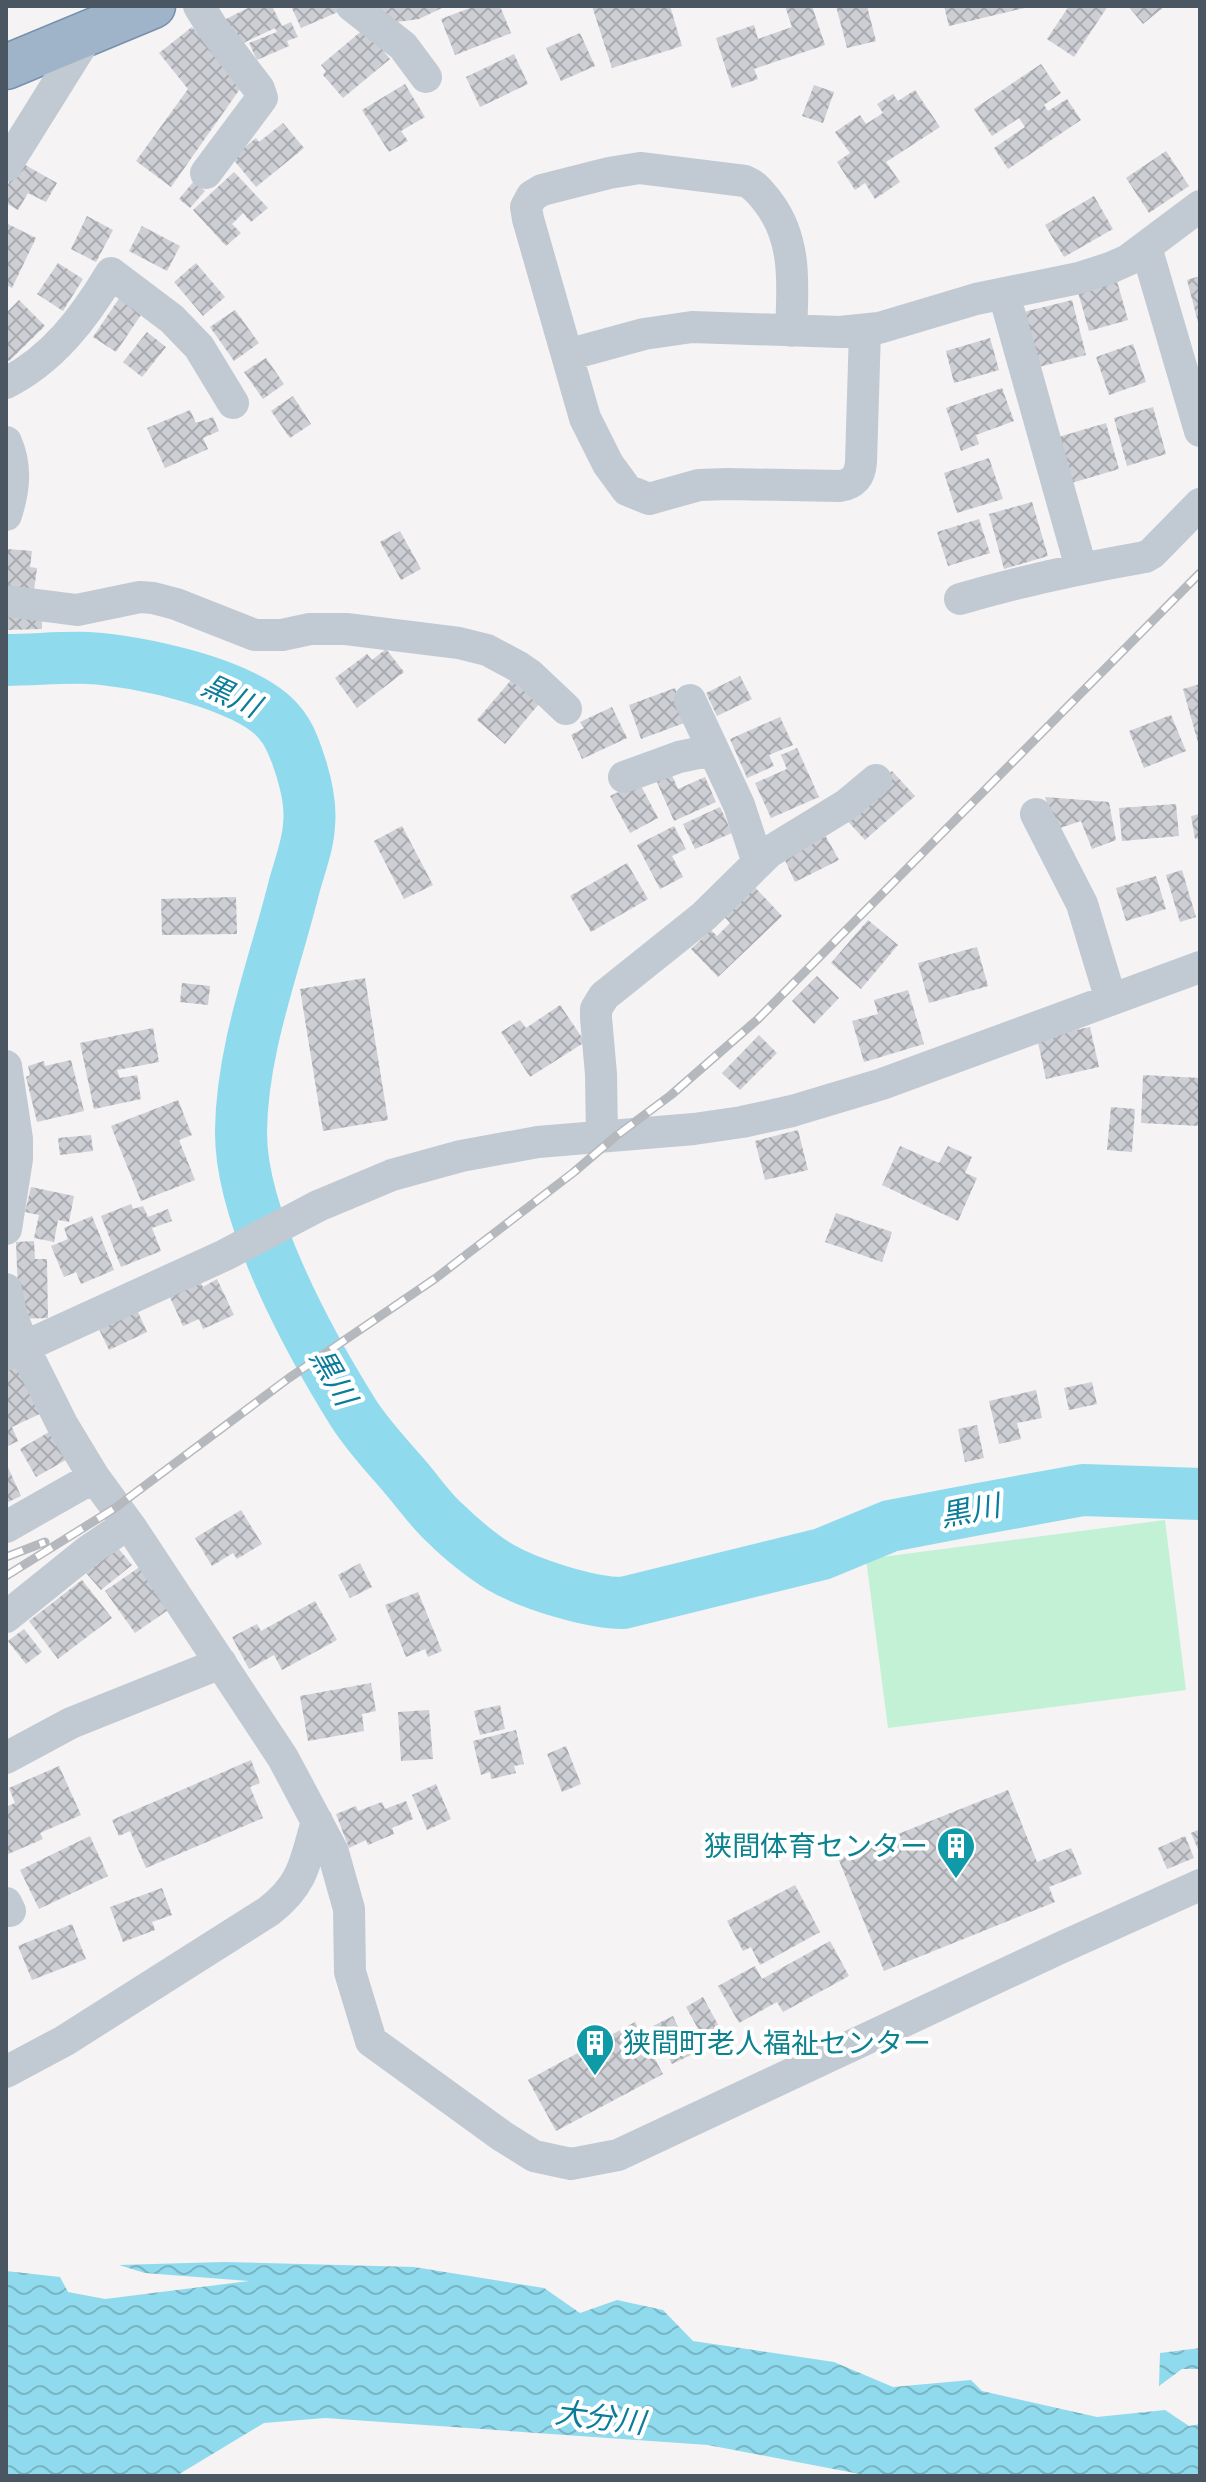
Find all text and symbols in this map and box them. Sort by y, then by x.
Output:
water label: 黒川 [195,663,270,729]
water label: 黒川 [300,1340,369,1416]
water label: 黒川 [936,1483,1006,1537]
building icon: 狭間体育センター [935,1825,977,1880]
place label: 狭間体育センター [704,1826,928,1867]
building icon: 狭間町老人福祉センター [574,2022,616,2077]
place label: 狭間町老人福祉センター [623,2023,931,2064]
water label: 大分川 [553,2391,650,2445]

